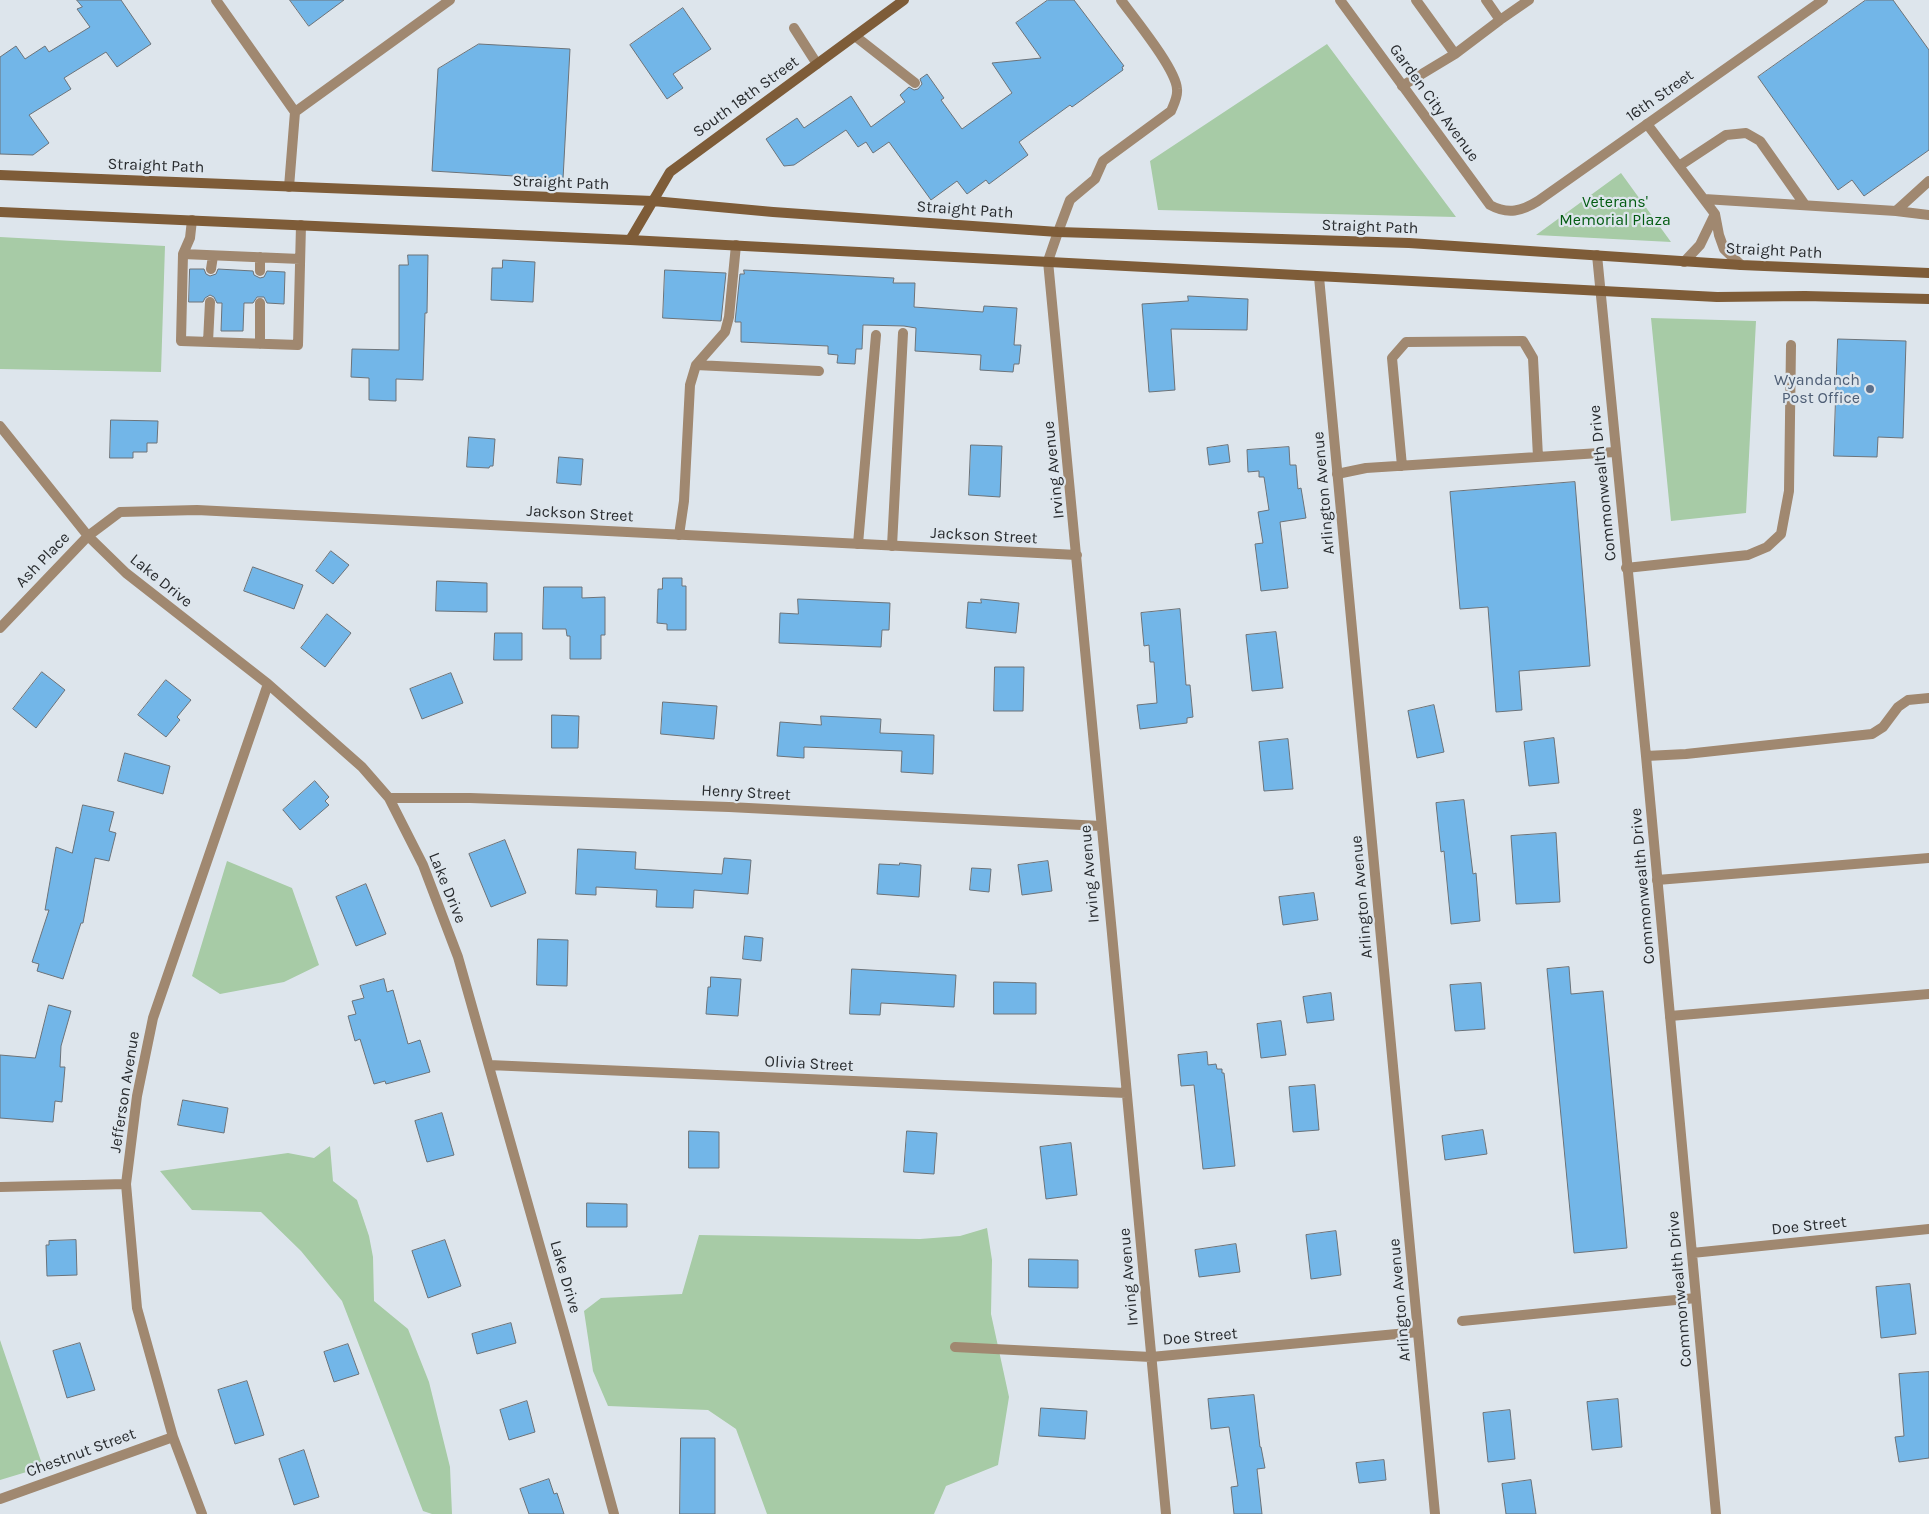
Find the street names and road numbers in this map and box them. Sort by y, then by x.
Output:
street label: Garden City Avenue [1385,41,1483,165]
street label: South 18th Street [689,52,803,142]
street label: 16th Street [1623,66,1697,126]
street label: Straight Path [107,155,205,177]
street label: Straight Path [512,172,610,194]
street label: Straight Path [916,197,1014,223]
street label: Straight Path [1321,216,1419,238]
street label: Straight Path [1725,239,1823,263]
street label: Commonwealth Drive [1585,404,1621,562]
street label: Irving Avenue [1039,420,1069,520]
street label: Arlington Avenue [1309,431,1339,555]
street label: Jackson Street [526,502,634,526]
street label: Jackson Street [930,524,1038,548]
street label: Ash Place [12,528,74,592]
street label: Lake Drive [126,550,196,612]
street label: Henry Street [701,781,791,805]
street label: Commonwealth Drive [1627,807,1659,965]
street label: Irving Avenue [1076,824,1104,924]
street label: Arlington Avenue [1347,835,1377,959]
street label: Lake Drive [424,850,470,926]
street label: Jefferson Avenue [106,1030,144,1154]
street label: Olivia Street [764,1052,854,1076]
street label: Commonwealth Drive [1664,1210,1696,1368]
street label: Doe Street [1771,1213,1847,1239]
street label: Irving Avenue [1115,1227,1143,1327]
street label: Lake Drive [545,1238,585,1316]
street label: Arlington Avenue [1385,1238,1415,1362]
street label: Doe Street [1162,1324,1238,1350]
street label: Chestnut Street [24,1424,138,1482]

